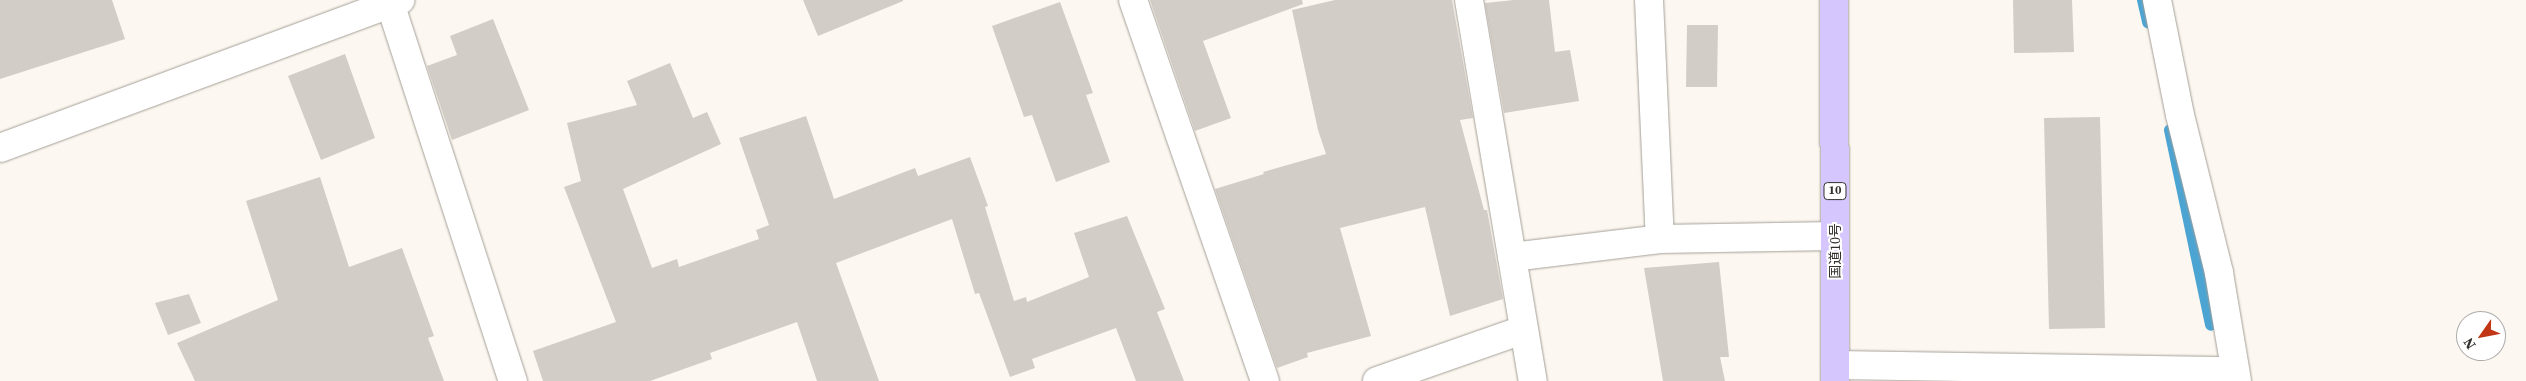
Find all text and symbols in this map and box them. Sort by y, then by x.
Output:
road number: 10 [1822,182,1848,200]
street label: 国道10号 [1827,223,1843,279]
north arrow [2456,311,2506,361]
text: N [2458,334,2480,353]

